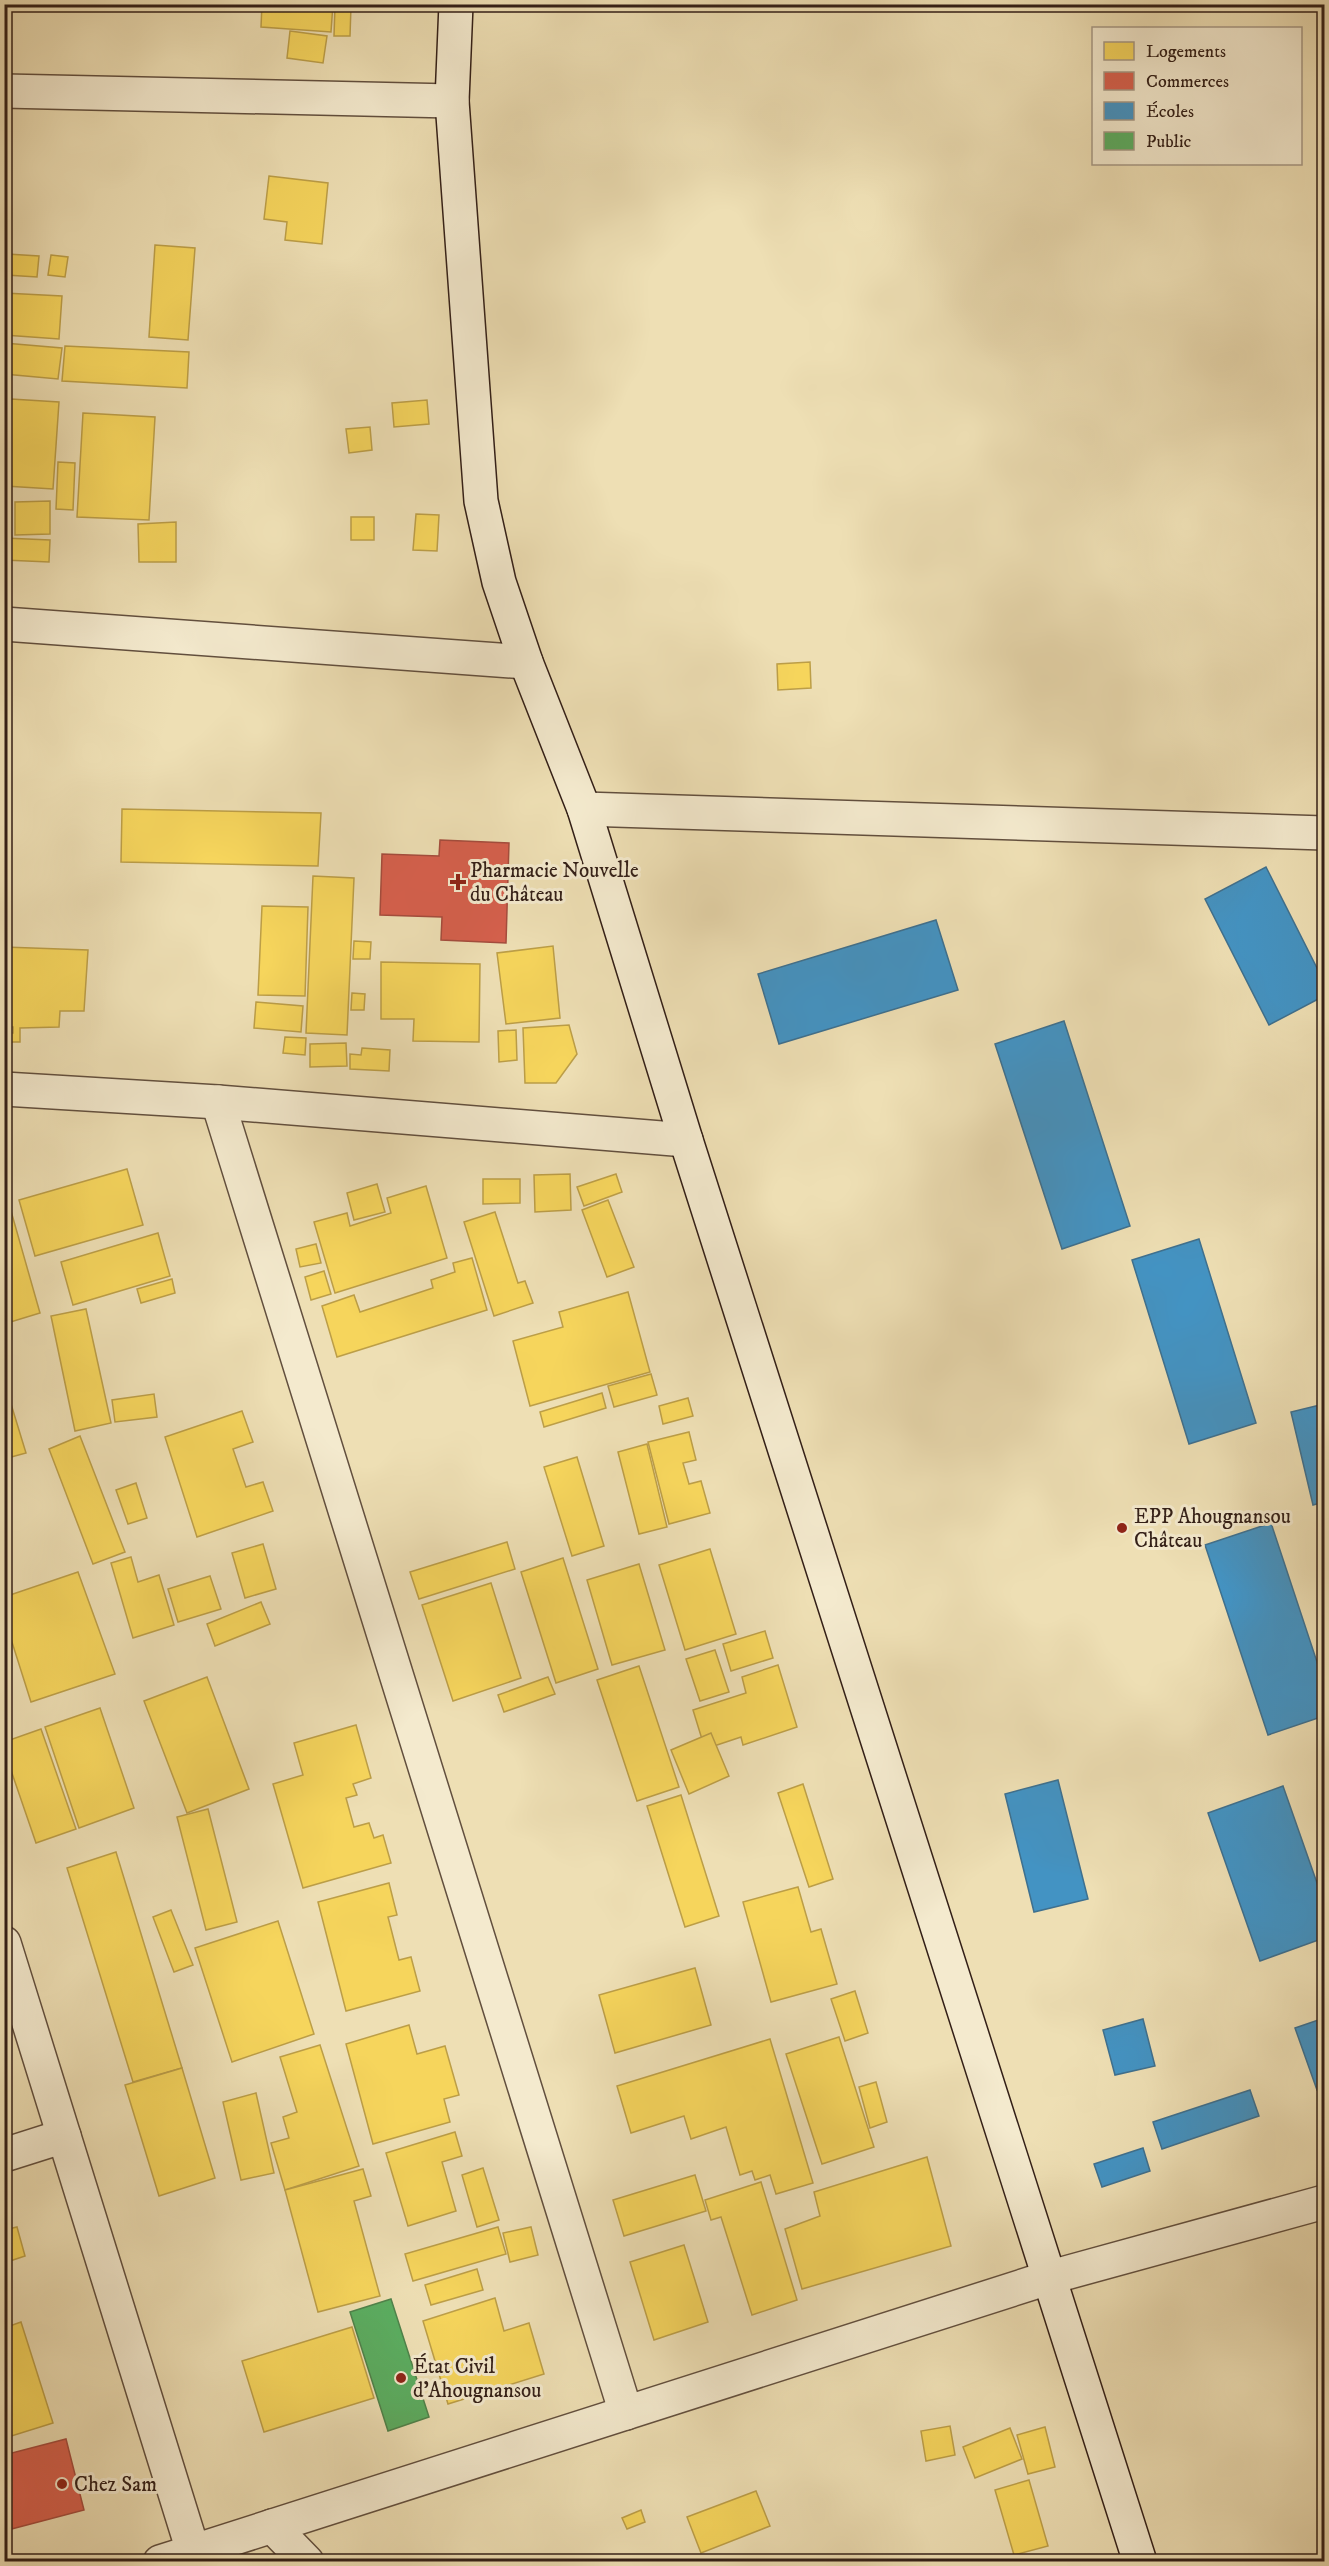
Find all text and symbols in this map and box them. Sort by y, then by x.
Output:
legend [1092,27,1302,165]
text: Logements [1146,41,1226,63]
text: Commerces [1146,71,1229,93]
text: Écoles [1146,101,1194,123]
text: Public [1146,131,1192,153]
place label: Pharmacie Nouvelle du Château [470,858,639,908]
marker: Pharmacie Nouvelle du Château [451,875,465,889]
place label: EPP Ahougnansou Château [1134,1504,1291,1554]
marker: EPP Ahougnansou Château [1115,1521,1129,1535]
place label: État Civil d'Ahougnansou [413,2353,541,2404]
marker: État Civil d'Ahougnansou [394,2371,408,2385]
place label: Chez Sam [74,2472,157,2498]
marker: Chez Sam [55,2477,69,2491]

